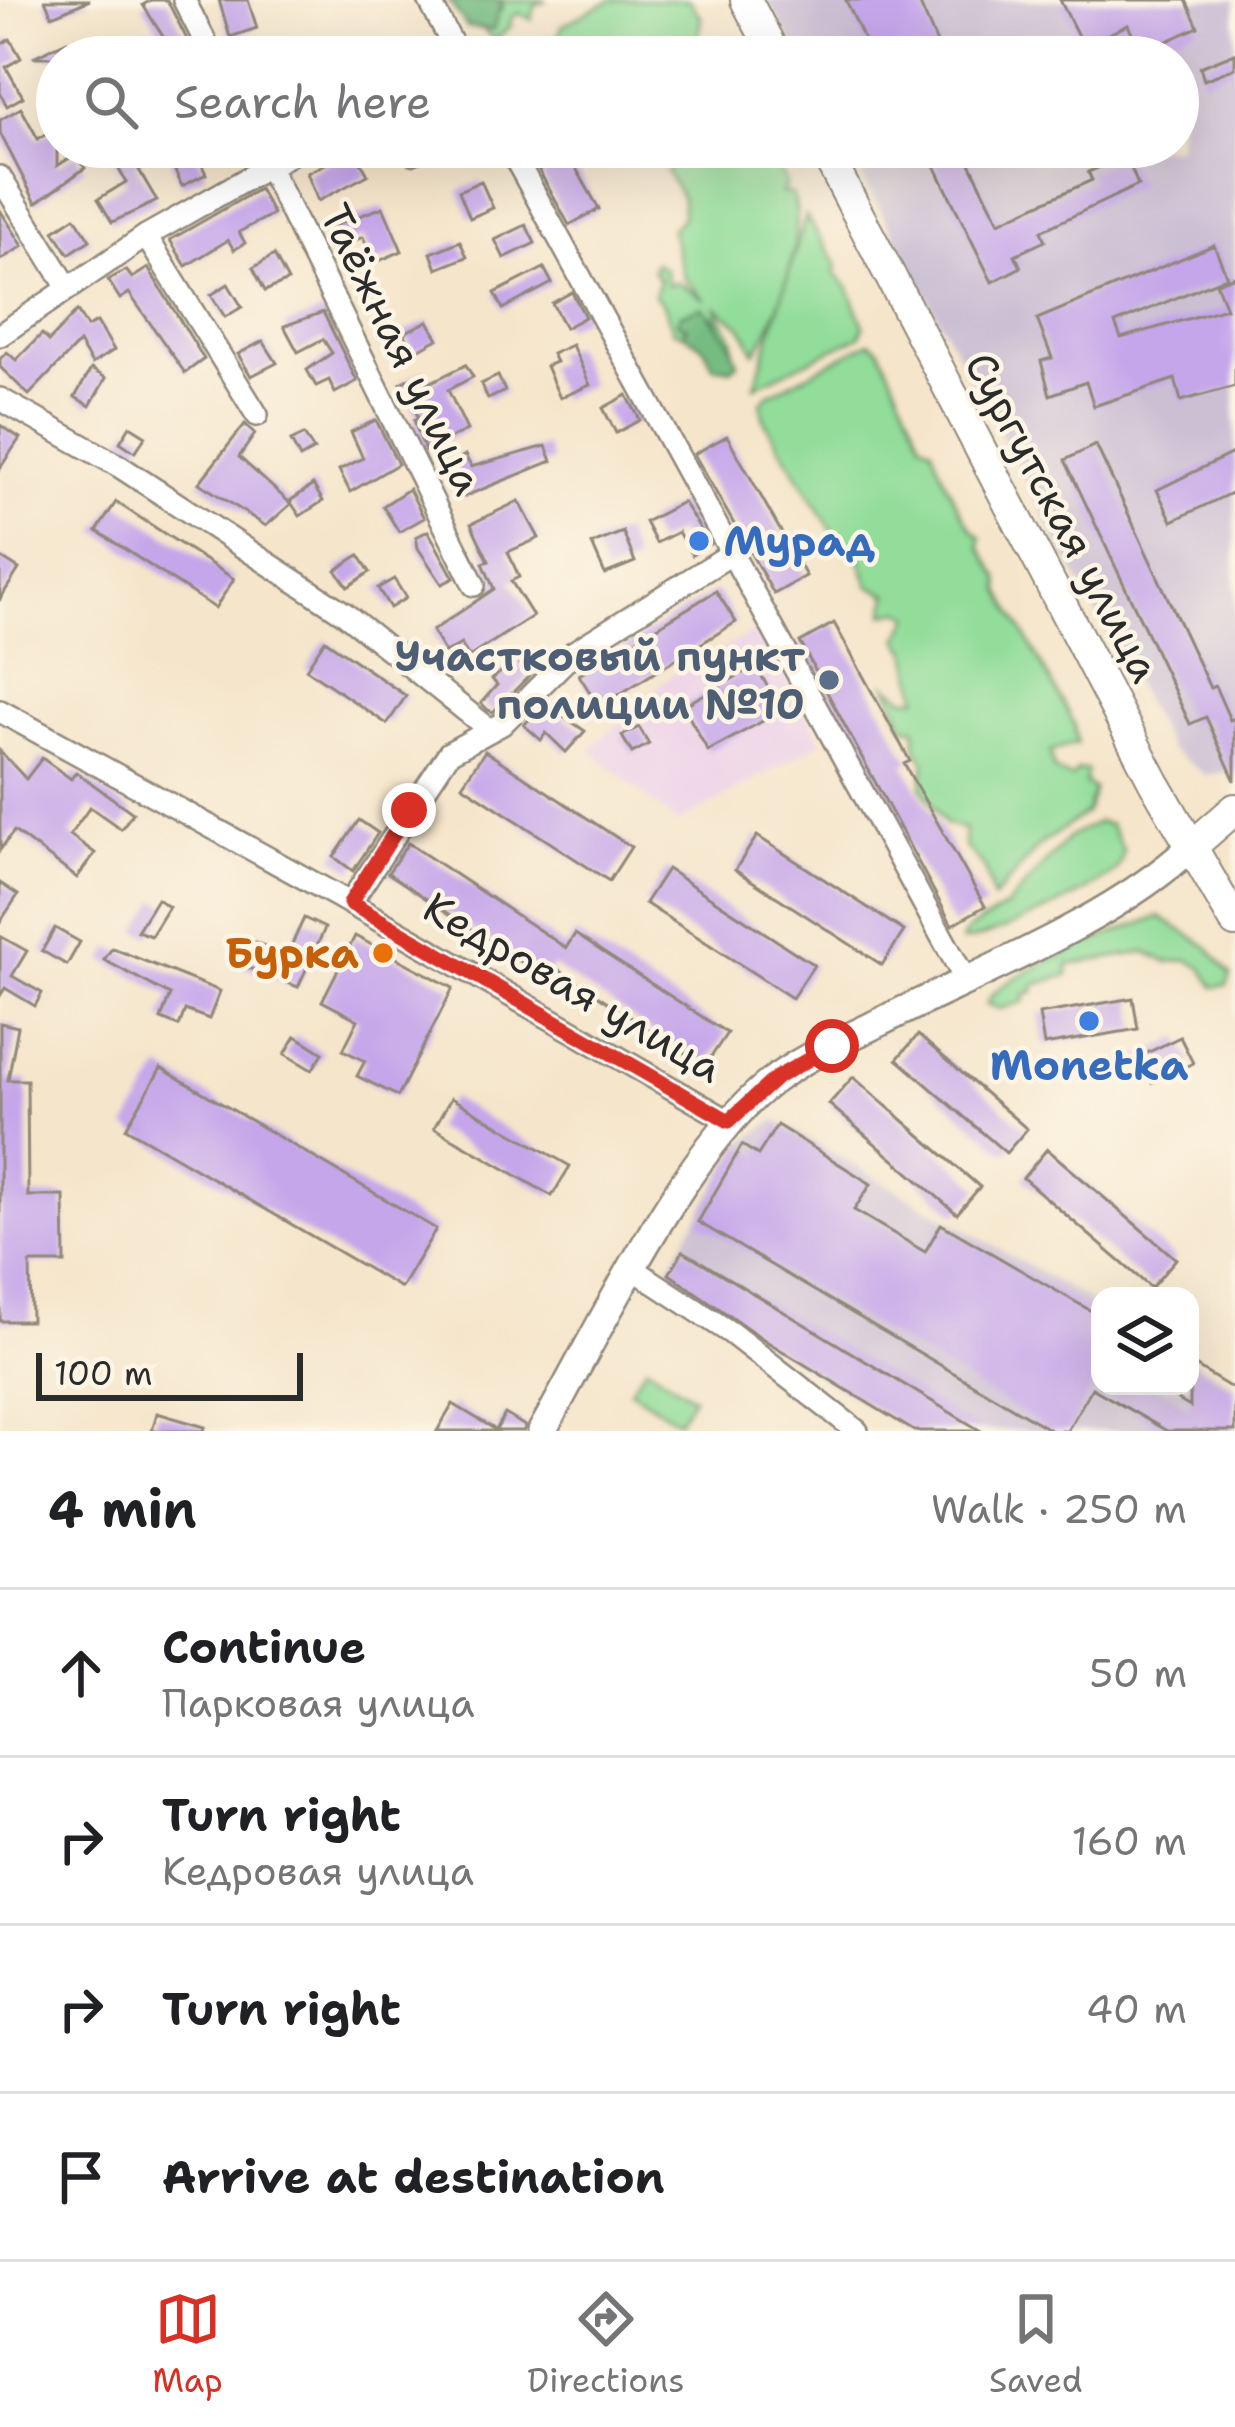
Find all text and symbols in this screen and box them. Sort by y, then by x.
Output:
search box [36,36,1199,168]
icon: search [78,69,144,135]
text: Search here [174,72,431,132]
street label: Таёжная улица [307,194,497,504]
street label: Сургутская улица [952,342,1174,692]
place label: Мурад [723,513,875,569]
marker: Мурад [686,528,712,554]
place label: Участковый пункт полиции №10 [394,628,806,732]
marker: Участковый пункт полиции №10 [816,667,842,693]
route end [382,783,436,837]
street label: Кедровая улица [414,879,732,1095]
place label: Бурка [225,925,359,981]
marker: Бурка [370,940,396,966]
marker: Monetka [1076,1008,1102,1034]
route start [805,1019,859,1073]
place label: Monetka [990,1037,1189,1093]
map controls [1091,1287,1199,1395]
button: layers [1091,1287,1199,1395]
scale bar [36,1347,303,1400]
text: 100 m [54,1351,153,1396]
text: 4 min [48,1475,197,1543]
text: Walk · 250 m [931,1483,1187,1535]
text: Continue [162,1617,366,1677]
icon: ahead [48,1640,114,1706]
text: 50 m [1089,1647,1187,1699]
text: Парковая улица [162,1677,474,1729]
text: Turn right [162,1785,401,1845]
icon: right [48,1808,114,1874]
text: 160 m [1072,1815,1187,1867]
text: Кедровая улица [162,1845,474,1897]
icon: right [48,1976,114,2042]
text: Turn right [162,1979,401,2039]
text: 40 m [1086,1983,1187,2035]
icon: arrive [48,2144,114,2210]
text: Arrive at destination [162,2147,665,2207]
tab: Map [152,2286,223,2403]
tab: Directions [527,2286,685,2403]
tab: Saved [989,2286,1083,2403]

